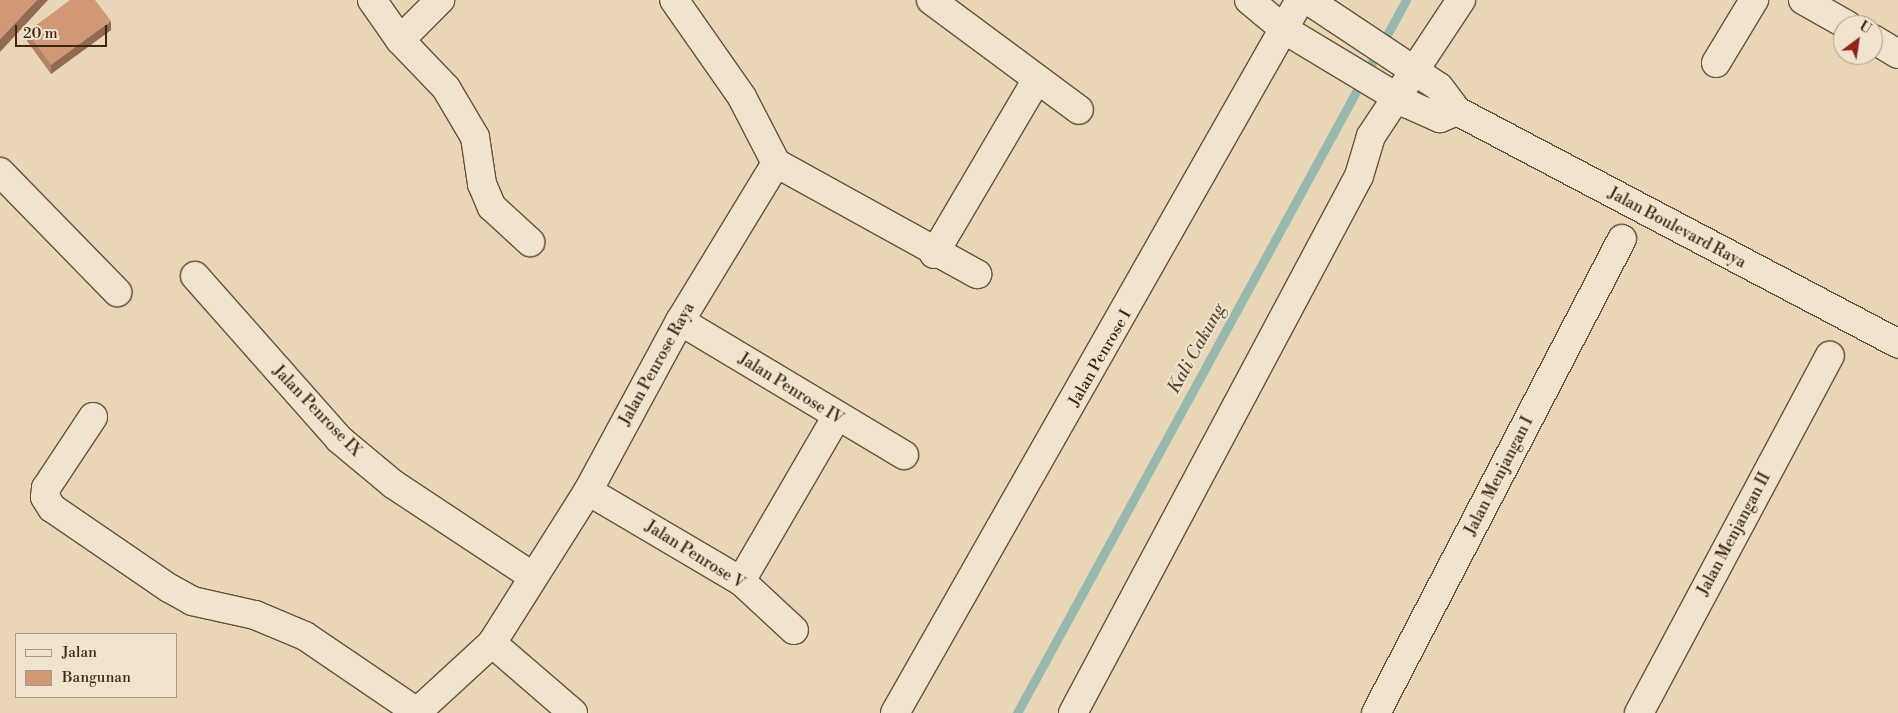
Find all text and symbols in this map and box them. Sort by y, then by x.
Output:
scale bar [18,15,110,47]
north arrow [1833,15,1883,65]
text: U [1856,17,1874,39]
text: 20 m [23,24,58,43]
street label: Jalan Boulevard Raya [1605,184,1749,272]
street label: Jalan Penrose Raya [615,299,699,429]
water label: Kali Cakung [1163,300,1231,398]
street label: Jalan Penrose I [1065,306,1135,410]
street label: Jalan Penrose IV [735,349,847,429]
street label: Jalan Penrose IX [269,362,365,460]
street label: Jalan Menjangan I [1461,414,1537,538]
street label: Jalan Menjangan II [1693,469,1775,599]
street label: Jalan Penrose V [642,517,748,593]
legend [15,633,178,698]
text: Jalan [62,643,97,662]
text: Bangunan [62,668,131,687]

